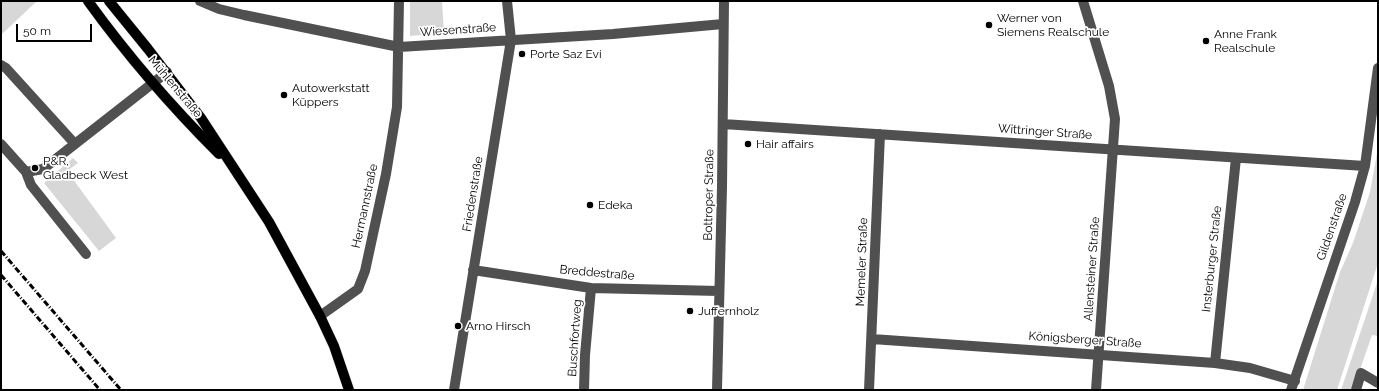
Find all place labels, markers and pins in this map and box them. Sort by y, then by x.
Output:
place label: Werner von Siemens Realschule [997,11,1109,39]
marker: Werner von Siemens Realschule [984,20,994,30]
place label: Anne Frank Realschule [1214,27,1277,55]
marker: Anne Frank Realschule [1201,36,1211,46]
place label: Porte Saz Evi [530,47,602,61]
marker: Porte Saz Evi [517,49,527,59]
place label: Autowerkstatt Küppers [292,81,369,109]
marker: Autowerkstatt Küppers [279,90,289,100]
place label: Hair affairs [756,137,814,151]
marker: Hair affairs [743,139,753,149]
place label: P&R, Gladbeck West [43,154,128,182]
marker: P&R, Gladbeck West [30,163,40,173]
place label: Edeka [598,198,633,212]
marker: Edeka [585,200,595,210]
place label: Juffernholz [698,304,759,318]
marker: Juffernholz [685,306,695,316]
place label: Arno Hirsch [466,319,531,333]
marker: Arno Hirsch [453,321,463,331]

